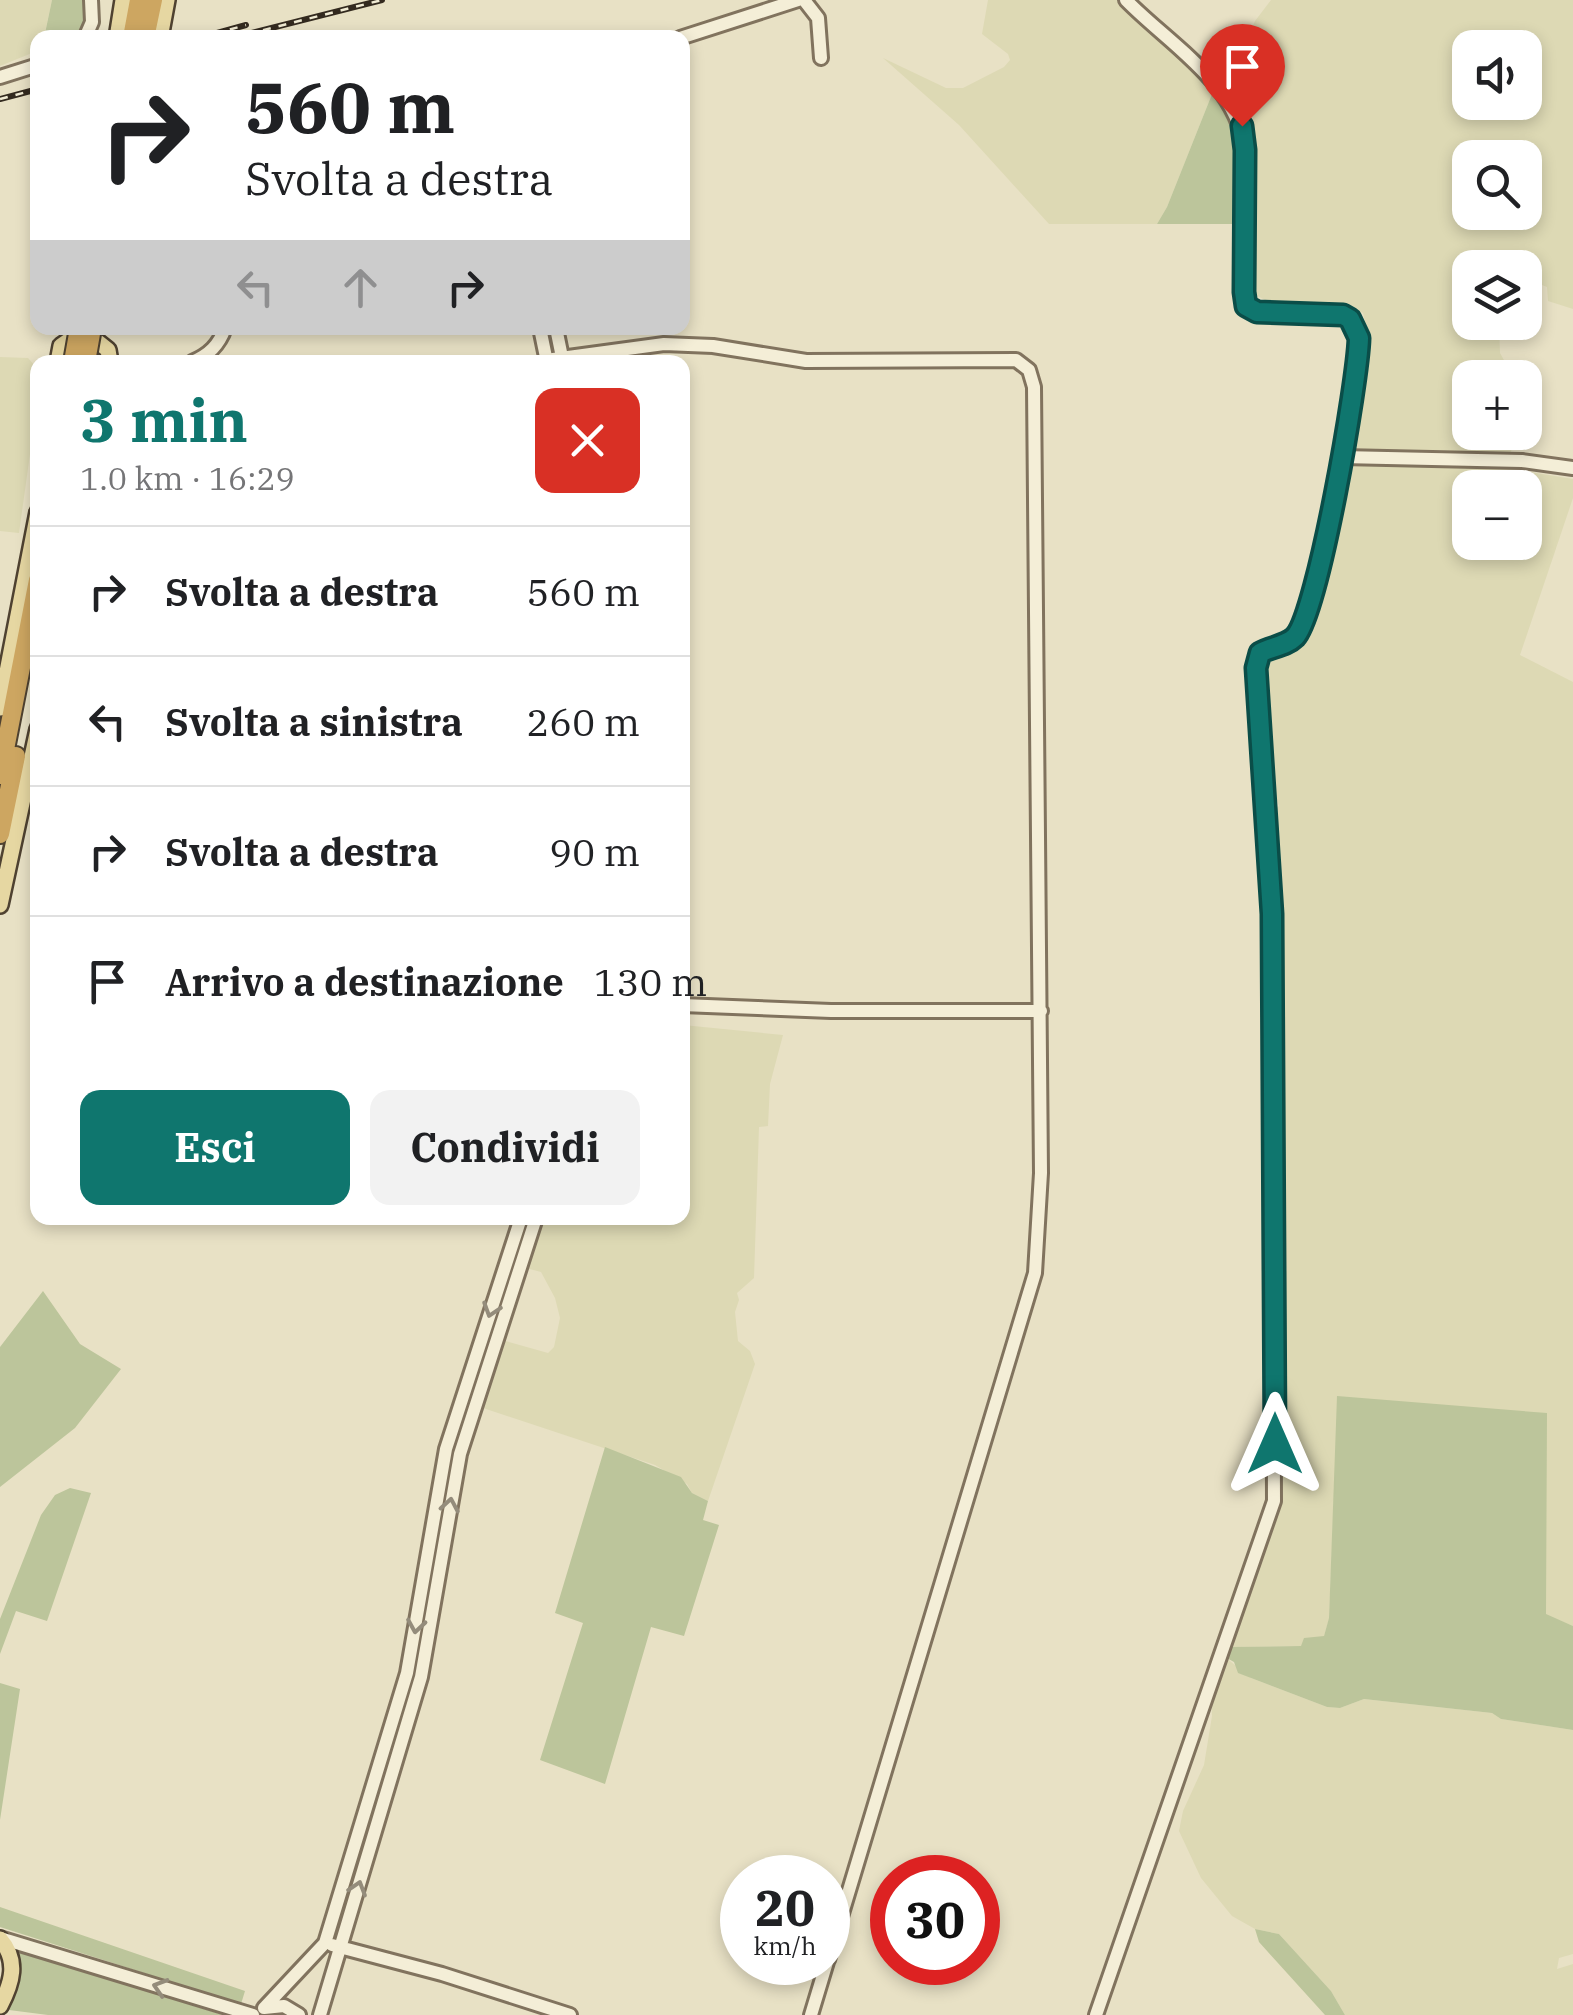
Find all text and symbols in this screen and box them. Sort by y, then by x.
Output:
pin [1200,24,1285,127]
map controls [1452,30,1542,560]
button: sound [1452,30,1542,120]
icon: arrive [1215,39,1270,94]
text: 560 m [245,61,455,152]
icon: right [80,70,210,200]
button: search [1452,140,1542,230]
text: Svolta a destra [245,149,553,207]
button: layers [1452,250,1542,340]
icon: left [228,260,283,315]
icon: ahead [333,260,388,315]
icon: right [438,260,493,315]
button: + [1452,360,1542,450]
text: 3 min [80,380,248,459]
button: close [535,388,640,493]
text: 1.0 km · 16:29 [80,457,295,499]
button: − [1452,470,1542,560]
icon: right [80,564,135,619]
text: Svolta a destra [165,567,439,616]
text: 560 m [527,567,640,616]
icon: left [80,694,135,749]
text: Svolta a sinistra [165,697,463,746]
text: 260 m [527,697,640,746]
icon: right [80,824,135,879]
text: Svolta a destra [165,827,439,876]
text: 90 m [549,827,640,876]
icon: arrive [80,954,135,1009]
text: Arrivo a destinazione [165,957,564,1006]
text: 130 m [594,957,707,1006]
button: Esci [80,1090,350,1205]
button: Condividi [370,1090,640,1205]
one-way arrow [482,1301,502,1318]
position arrow [1223,1392,1327,1496]
one-way arrow [439,1497,460,1514]
one-way arrow [406,1617,427,1634]
speed limit sign: 30 [870,1855,1000,1985]
text: 20 [755,1875,815,1940]
one-way arrow [346,1880,367,1897]
text: km/h [753,1929,817,1962]
one-way arrow [152,1978,169,1999]

